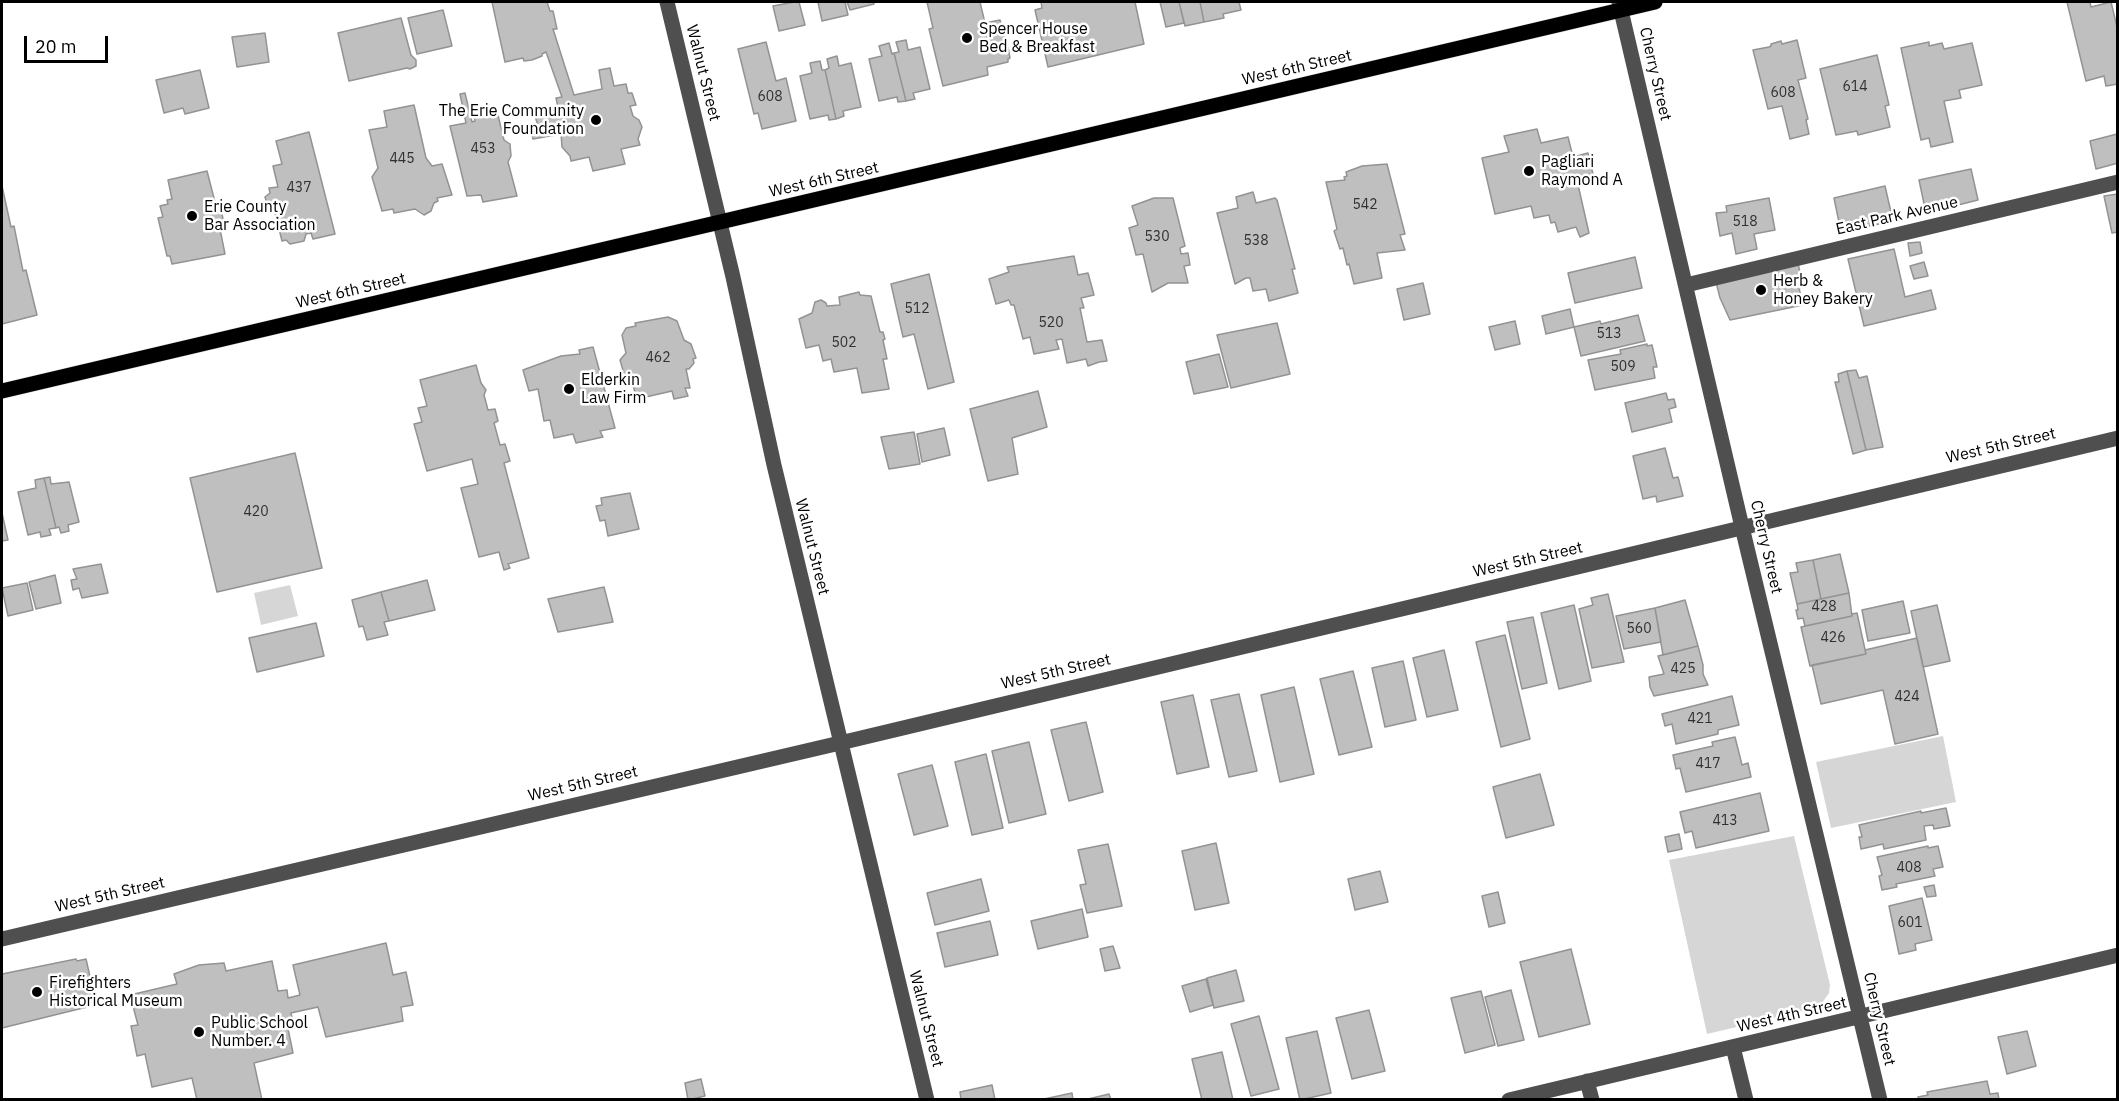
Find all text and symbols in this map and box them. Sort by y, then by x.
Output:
place label: Spencer House Bed & Breakfast [979,19,1095,57]
street label: Walnut Street [682,23,724,123]
scale bar [27,24,111,62]
street label: Cherry Street [1635,25,1675,123]
marker: Spencer House Bed & Breakfast [960,31,974,45]
text: 20 m [35,35,77,58]
street label: West 6th Street [1240,46,1354,90]
house number: 614 [1842,79,1868,95]
house number: 608 [1770,85,1796,101]
house number: 608 [757,89,783,105]
place label: The Erie Community Foundation [439,101,584,139]
marker: The Erie Community Foundation [589,113,603,127]
house number: 453 [470,141,496,157]
house number: 445 [389,151,415,167]
place label: Pagliari Raymond A [1541,152,1623,190]
street label: West 6th Street [767,158,881,202]
marker: Pagliari Raymond A [1522,164,1536,178]
house number: 437 [286,180,312,196]
street label: East Park Avenue [1834,193,1960,239]
place label: Erie County Bar Association [204,197,316,235]
house number: 542 [1352,197,1378,213]
marker: Erie County Bar Association [185,209,199,223]
house number: 518 [1732,214,1758,230]
house number: 530 [1144,229,1170,245]
house number: 538 [1243,233,1269,249]
street label: West 6th Street [294,269,408,313]
place label: Herb & Honey Bakery [1773,271,1873,309]
marker: Herb & Honey Bakery [1754,283,1768,297]
house number: 512 [904,301,930,317]
house number: 520 [1038,315,1064,331]
house number: 513 [1596,326,1622,342]
house number: 502 [831,335,857,351]
house number: 462 [645,350,671,366]
house number: 509 [1610,359,1636,375]
place label: Elderkin Law Firm [581,370,646,408]
marker: Elderkin Law Firm [562,382,576,396]
street label: West 5th Street [1944,424,2058,468]
street label: Walnut Street [791,497,833,597]
street label: Cherry Street [1746,498,1786,596]
house number: 420 [243,504,269,520]
street label: West 5th Street [1471,538,1585,582]
house number: 428 [1811,599,1837,615]
house number: 560 [1626,621,1652,637]
house number: 426 [1820,630,1846,646]
street label: West 5th Street [999,650,1113,694]
house number: 425 [1670,661,1696,677]
house number: 424 [1894,689,1920,705]
house number: 421 [1687,711,1713,727]
house number: 417 [1695,756,1721,772]
street label: West 5th Street [526,762,640,806]
house number: 413 [1712,813,1738,829]
house number: 408 [1896,860,1922,876]
street label: West 5th Street [53,873,167,917]
house number: 601 [1897,915,1923,931]
street label: Walnut Street [905,969,947,1069]
street label: Cherry Street [1859,970,1899,1068]
place label: Firefighters Historical Museum [49,973,183,1011]
marker: Firefighters Historical Museum [30,985,44,999]
street label: West 4th Street [1735,993,1849,1037]
place label: Public School Number. 4 [211,1013,308,1051]
marker: Public School Number. 4 [192,1025,206,1039]

